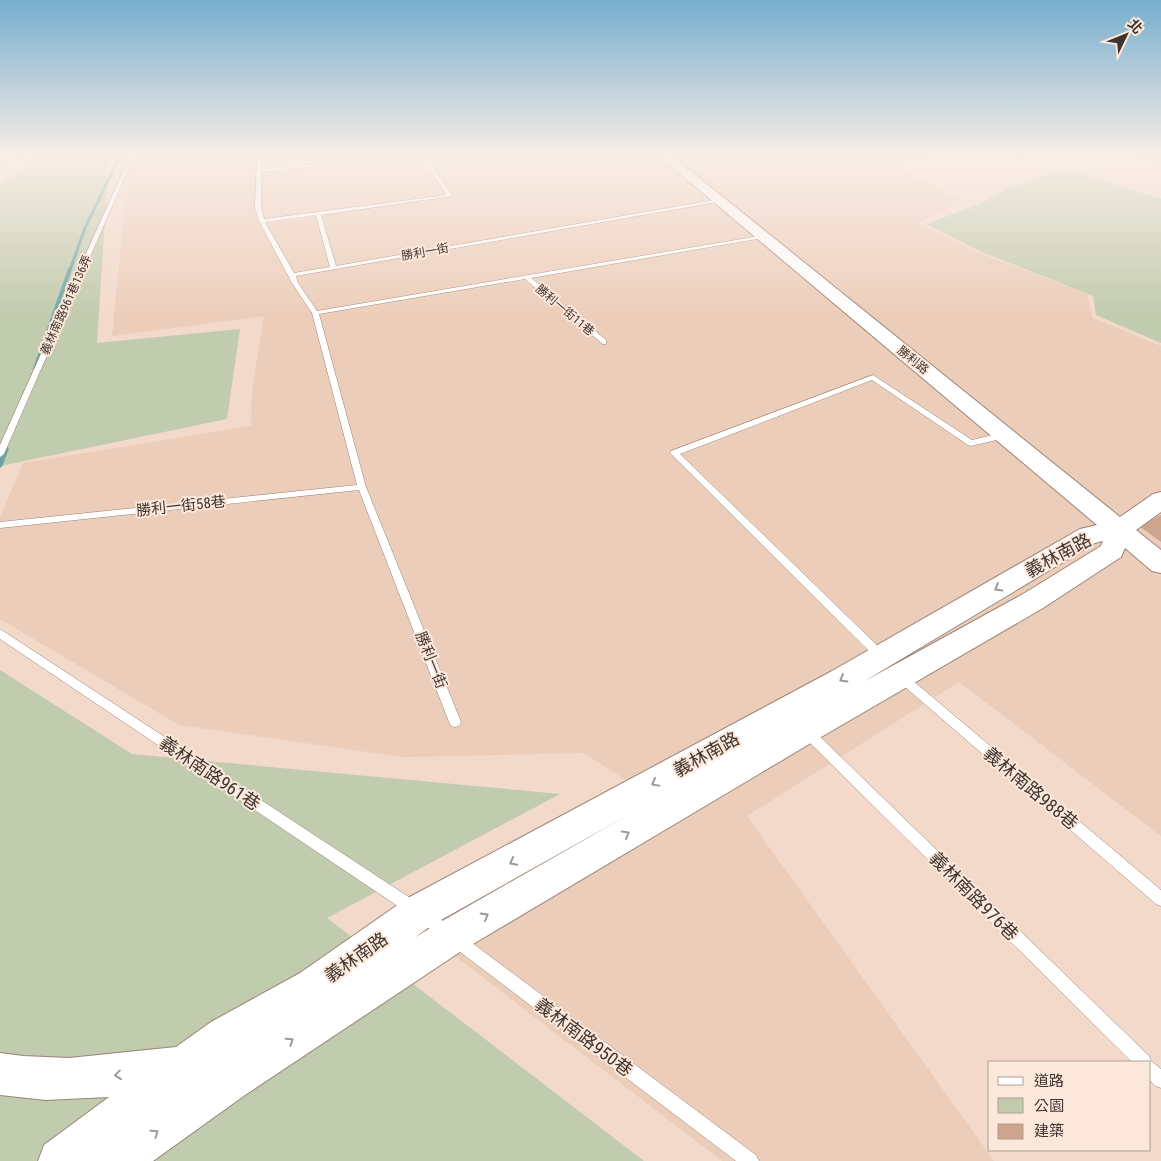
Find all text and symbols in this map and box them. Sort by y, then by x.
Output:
north arrow [1101,10,1151,60]
text: 北 [1125,16,1146,37]
street label: 勝利一街 [400,241,450,263]
street label: 義林南路961巷136弄 [38,253,94,357]
street label: 勝利一街11巷 [533,282,597,338]
street label: 勝利路 [895,343,931,377]
street label: 勝利一街58巷 [135,492,227,520]
street label: 義林南路 [1021,529,1095,581]
one-way arrow [995,582,1004,592]
street label: 勝利一街 [411,629,451,691]
one-way arrow [839,673,848,683]
street label: 義林南路 [669,727,743,781]
street label: 義林南路961巷 [156,732,264,814]
street label: 義林南路988巷 [980,742,1082,834]
one-way arrow [651,776,660,786]
one-way arrow [620,830,629,840]
street label: 義林南路976巷 [925,847,1023,945]
one-way arrow [509,856,518,866]
one-way arrow [480,912,489,922]
street label: 義林南路 [320,928,392,986]
street label: 義林南路950巷 [531,994,637,1080]
one-way arrow [284,1038,293,1048]
legend [988,1061,1151,1151]
one-way arrow [114,1069,122,1080]
text: 道路 [1034,1072,1064,1090]
text: 公園 [1034,1097,1064,1115]
text: 建築 [1034,1122,1064,1140]
one-way arrow [149,1130,159,1139]

